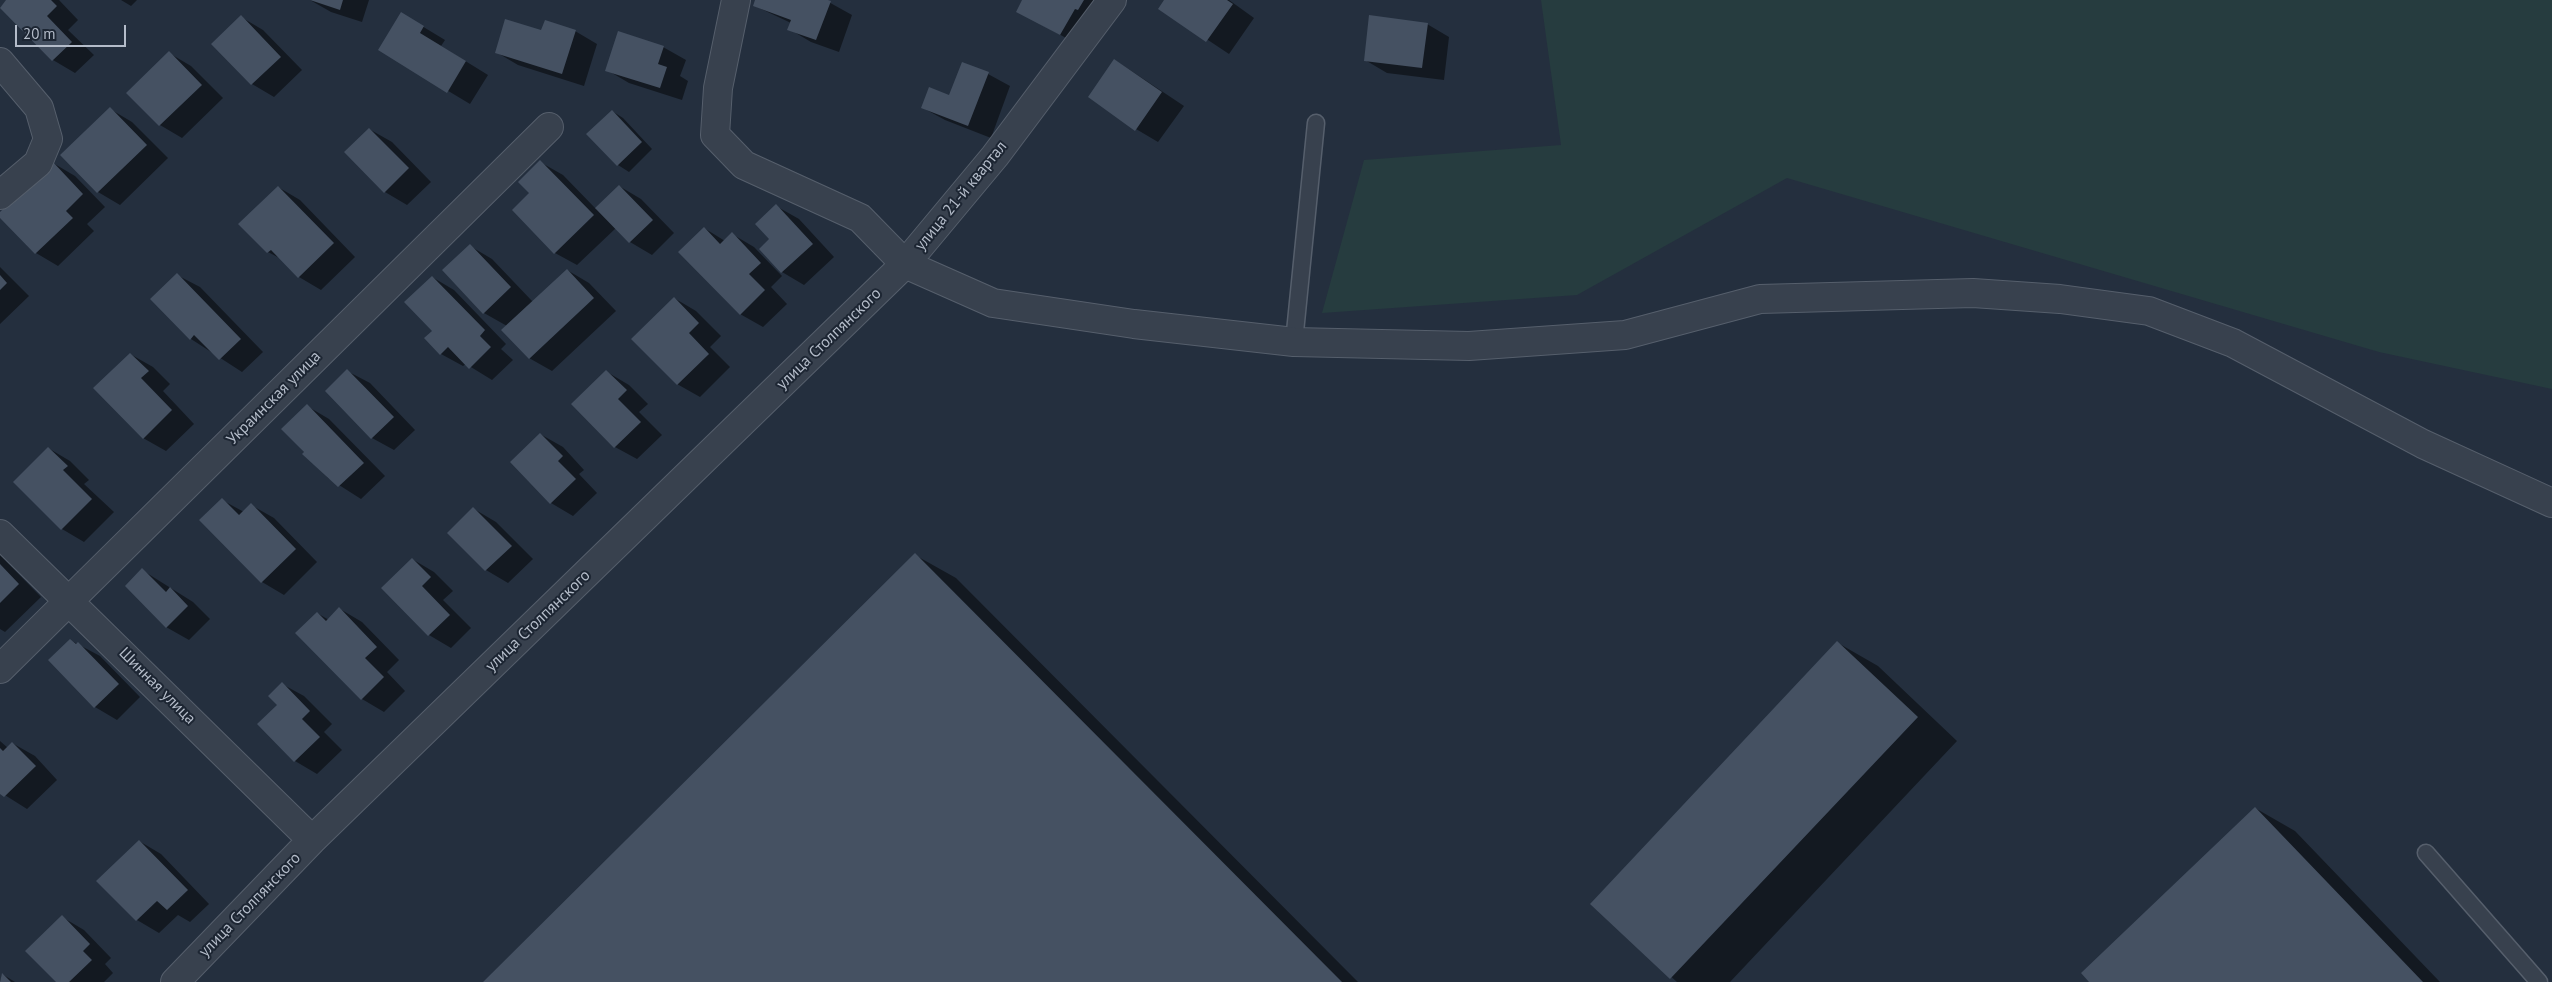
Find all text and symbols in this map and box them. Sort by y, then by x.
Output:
scale bar [18,15,129,47]
text: 20 m [23,24,56,43]
street label: улица 21-й квартал [911,137,1011,255]
street label: улица Столпянского [773,284,885,394]
street label: Украинская улица [223,347,325,449]
street label: улица Столпянского [482,566,594,676]
street label: Шинная улица [115,644,199,728]
street label: улица Столпянского [195,849,305,961]

